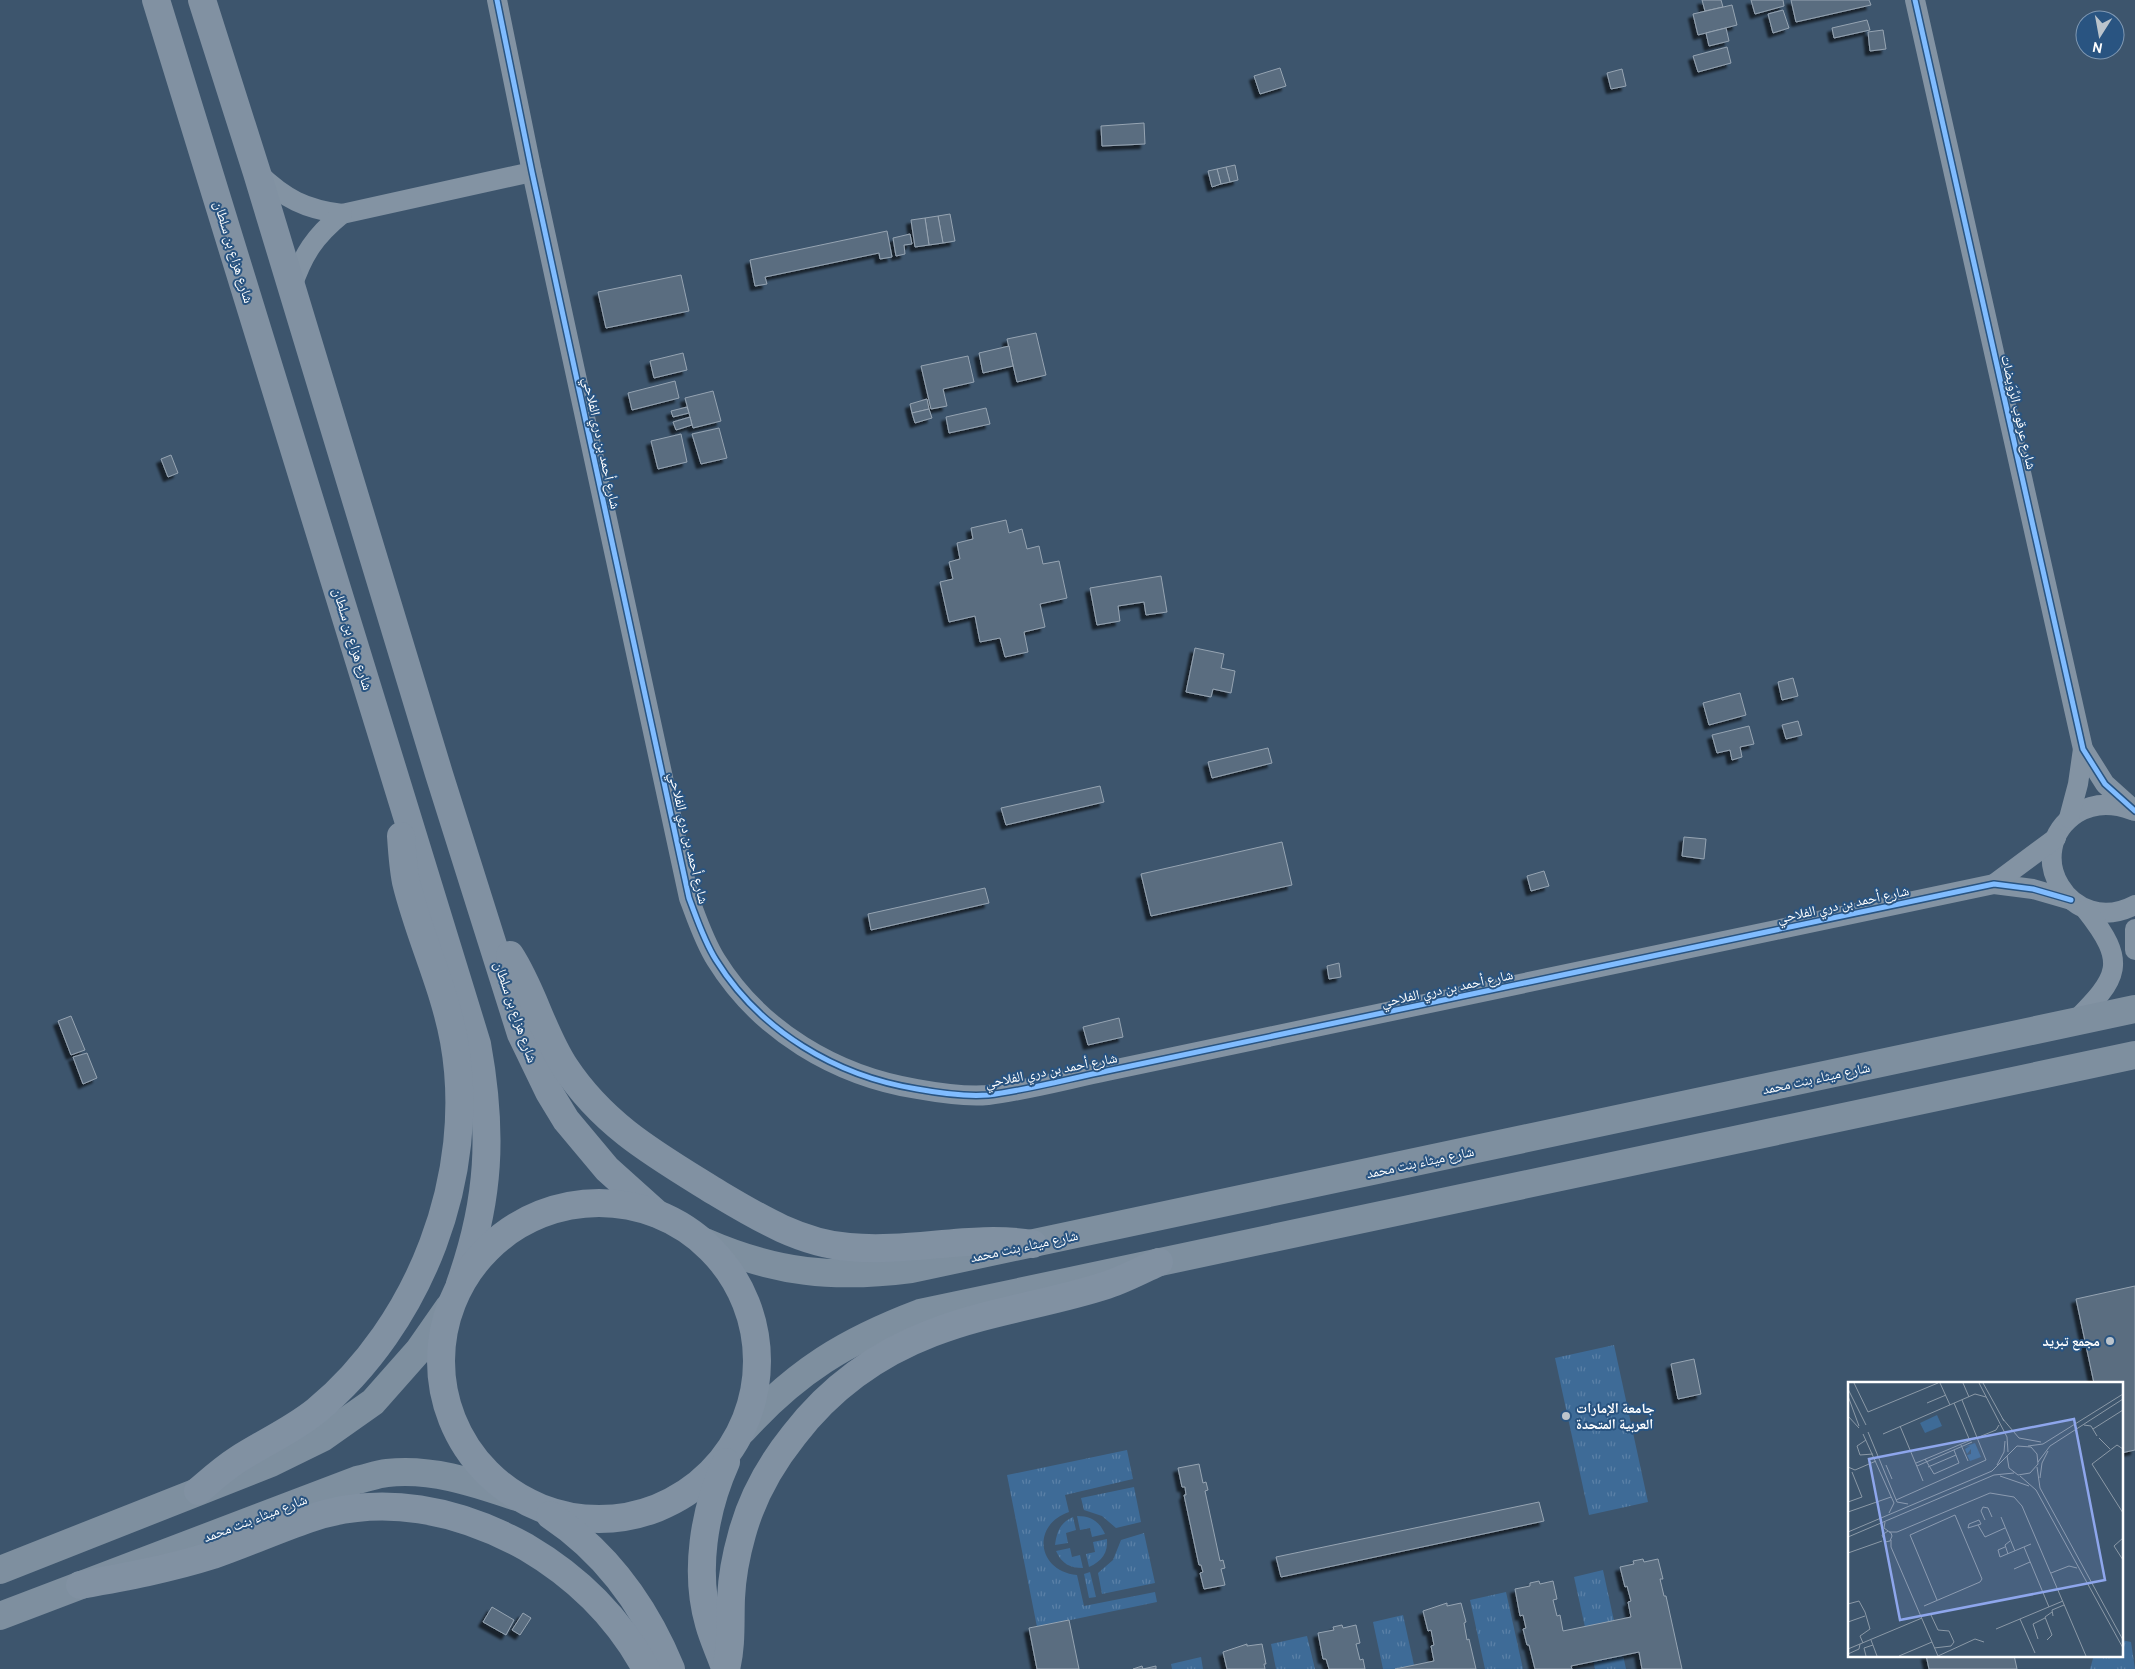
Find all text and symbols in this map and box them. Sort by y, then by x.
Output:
north arrow [2075,10,2125,60]
text: N [2091,38,2104,58]
street label: شارع هزاع بن سلطان [209,199,258,306]
street label: شارع عرقوب الرِّوَيضات [1996,353,2041,471]
street label: شارع أحمد بن دري الفلاحي [577,375,625,511]
street label: شارع هزاع بن سلطان [328,586,377,693]
street label: شارع أحمد بن دري الفلاحي [663,770,713,906]
street label: شارع أحمد بن دري الفلاحي [1775,881,1911,929]
street label: شارع هزاع بن سلطان [489,959,542,1065]
street label: شارع أحمد بن دري الفلاحي [1379,965,1515,1013]
street label: شارع أحمد بن دري الفلاحي [983,1048,1119,1094]
street label: شارع ميثاء بنت محمد [1760,1058,1872,1099]
street label: شارع ميثاء بنت محمد [1364,1142,1476,1183]
street label: شارع ميثاء بنت محمد [968,1226,1080,1267]
place label: مجمع تبريد [2043,1332,2100,1351]
marker: مجمع تبريد [2104,1335,2116,1347]
inset map [1848,1382,2122,1656]
place label: جامعة الإمارات العربية المتحدة [1576,1399,1655,1433]
marker: جامعة الإمارات العربية المتحدة [1560,1410,1572,1422]
street label: شارع ميثاء بنت محمد [201,1490,310,1547]

